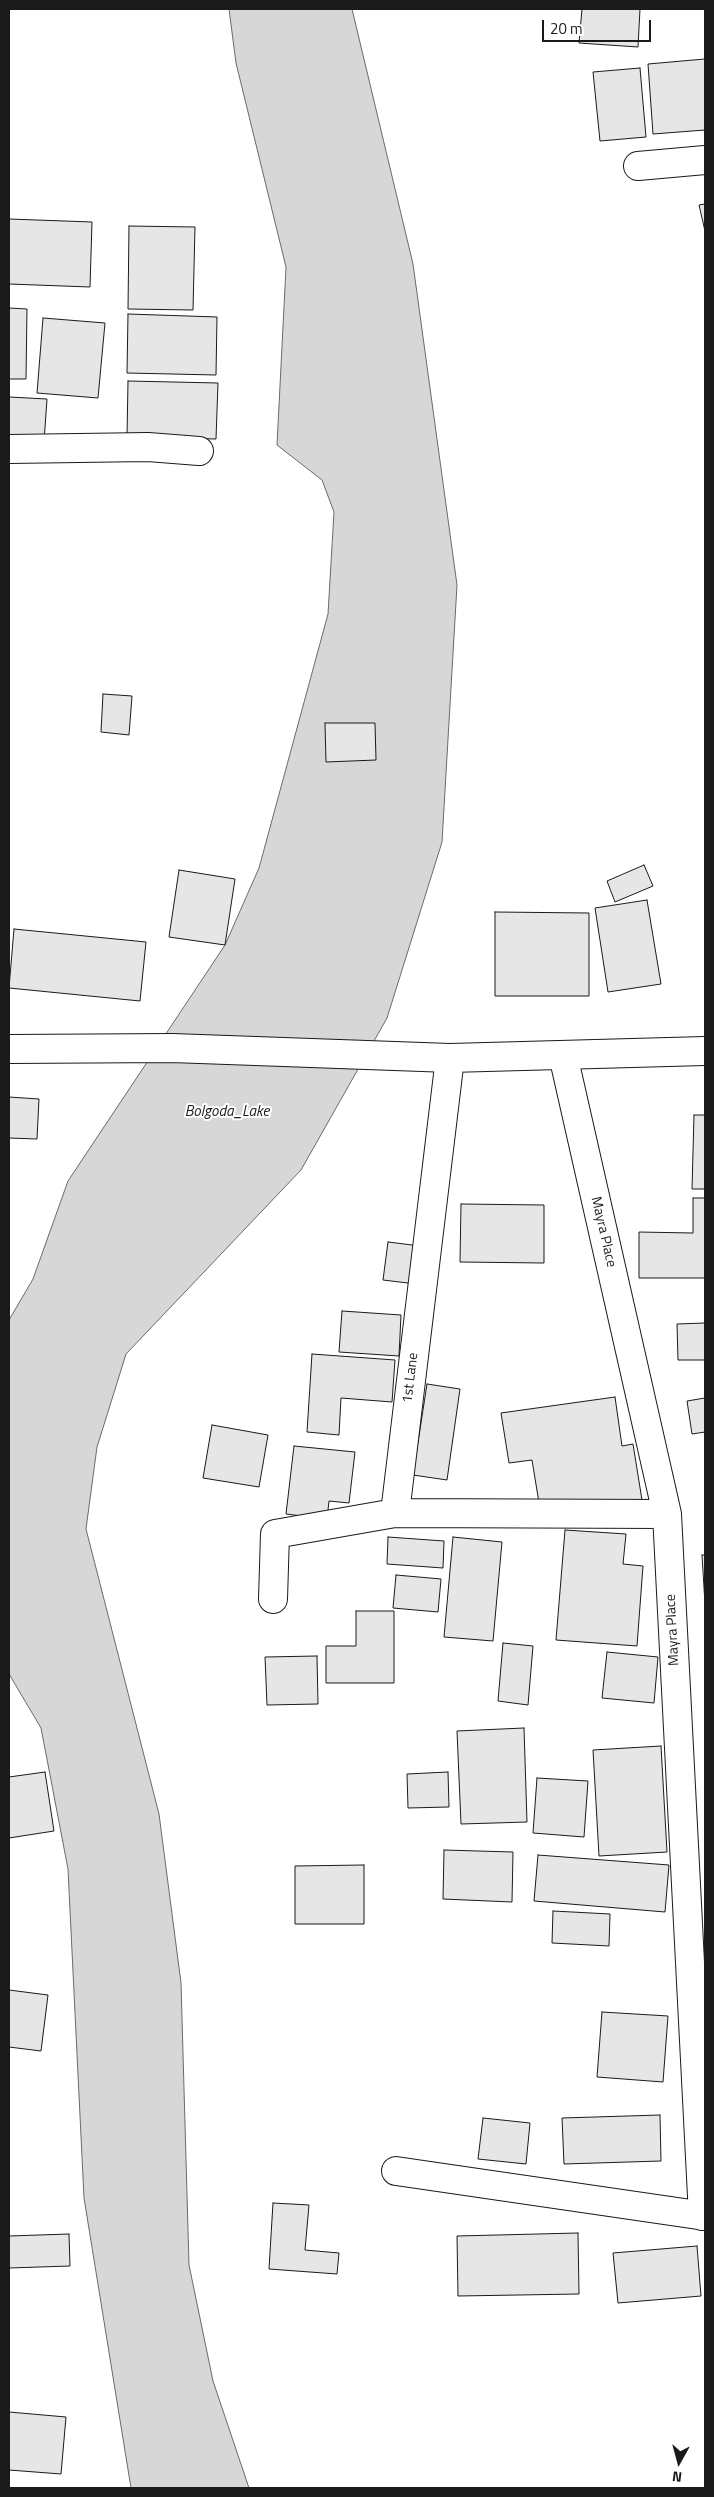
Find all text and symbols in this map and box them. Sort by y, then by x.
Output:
scale bar [544,10,653,42]
text: 20 m [550,17,583,40]
water label: Bolgoda_Lake [185,1103,269,1121]
street label: Mayra Place [587,1195,619,1269]
street label: 1st Lane [400,1352,422,1404]
street label: Mayra Place [663,1594,683,1666]
north arrow [654,2437,704,2487]
text: N [671,2466,683,2488]

